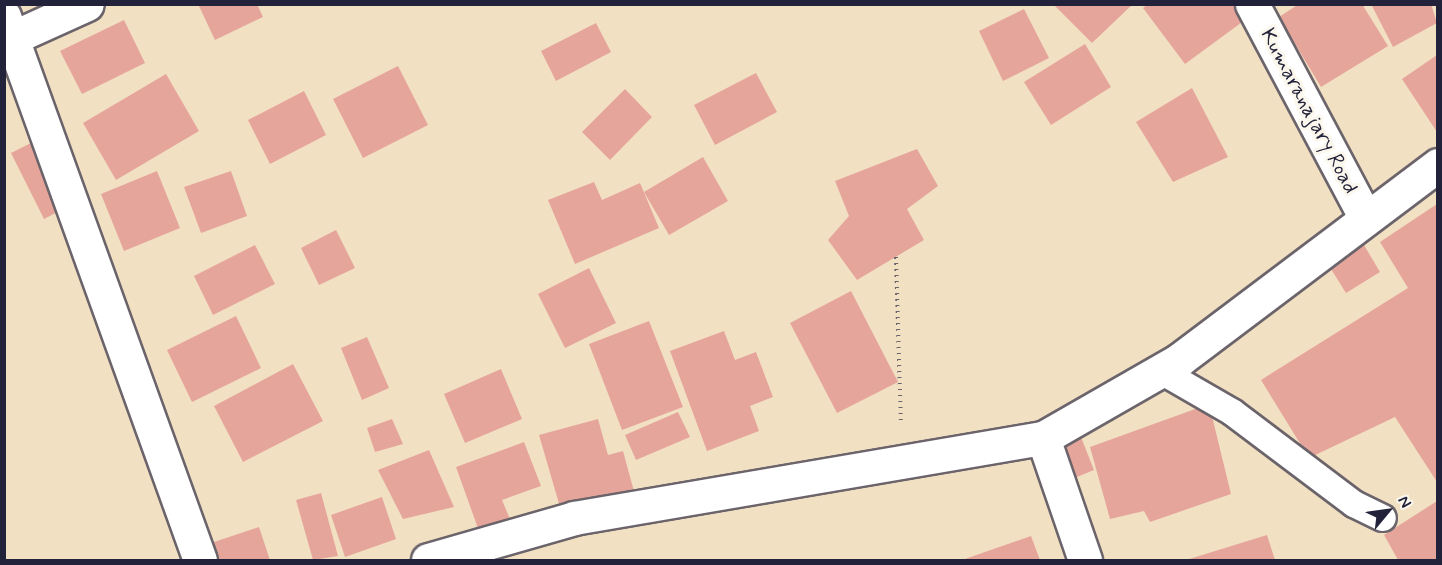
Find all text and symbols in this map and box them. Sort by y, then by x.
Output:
street label: Kumaranajary Road [1255,24,1363,198]
north arrow [1358,481,1418,541]
text: N [1392,492,1416,512]

